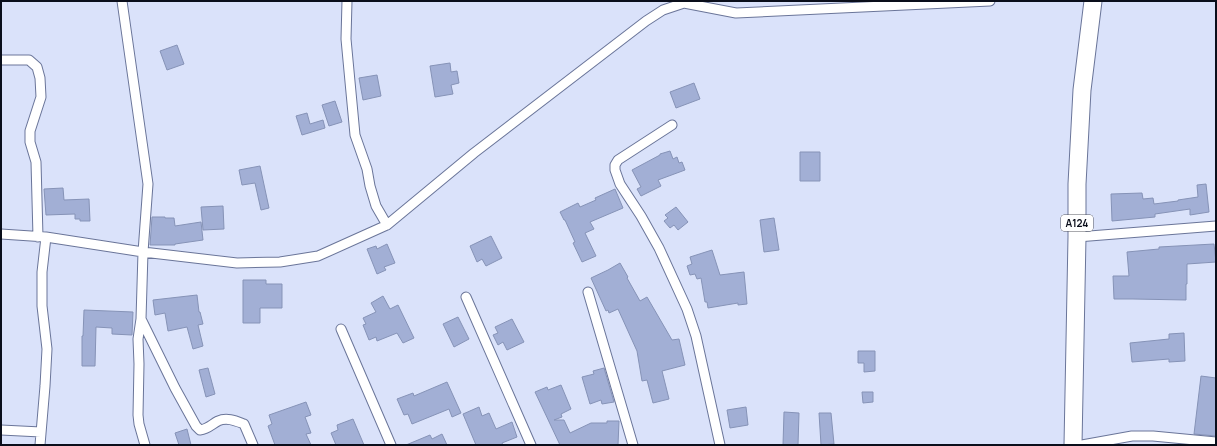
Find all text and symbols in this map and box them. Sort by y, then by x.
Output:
road number: A124 [1061,215,1093,231]

